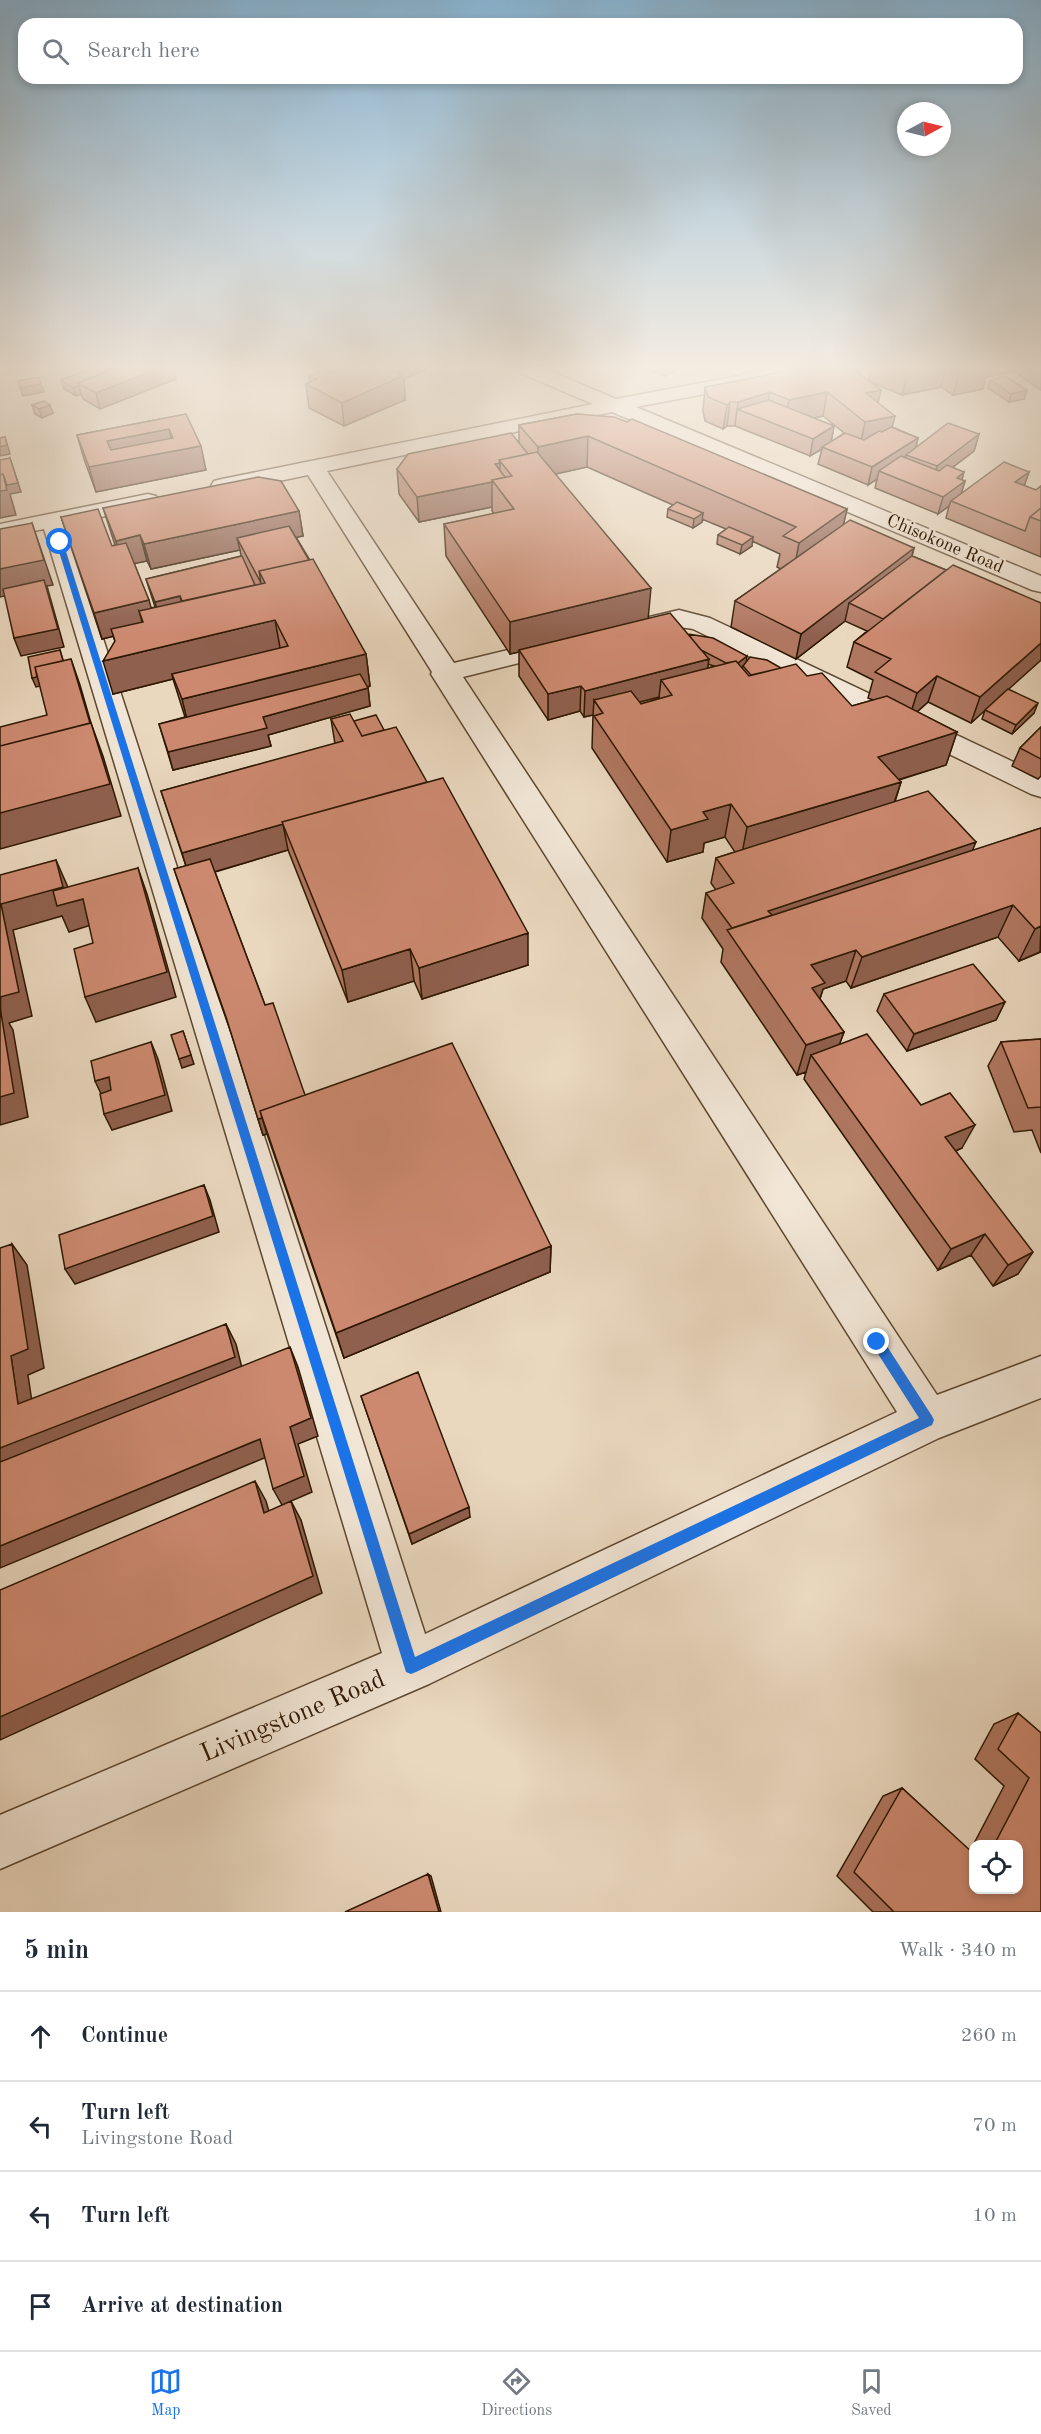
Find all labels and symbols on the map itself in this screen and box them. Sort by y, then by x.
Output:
north arrow [897,102,951,156]
street label: Chisokone Road [884,511,1006,577]
route start [46,528,72,554]
route end [863,1328,889,1354]
street label: Livingstone Road [197,1666,389,1768]

